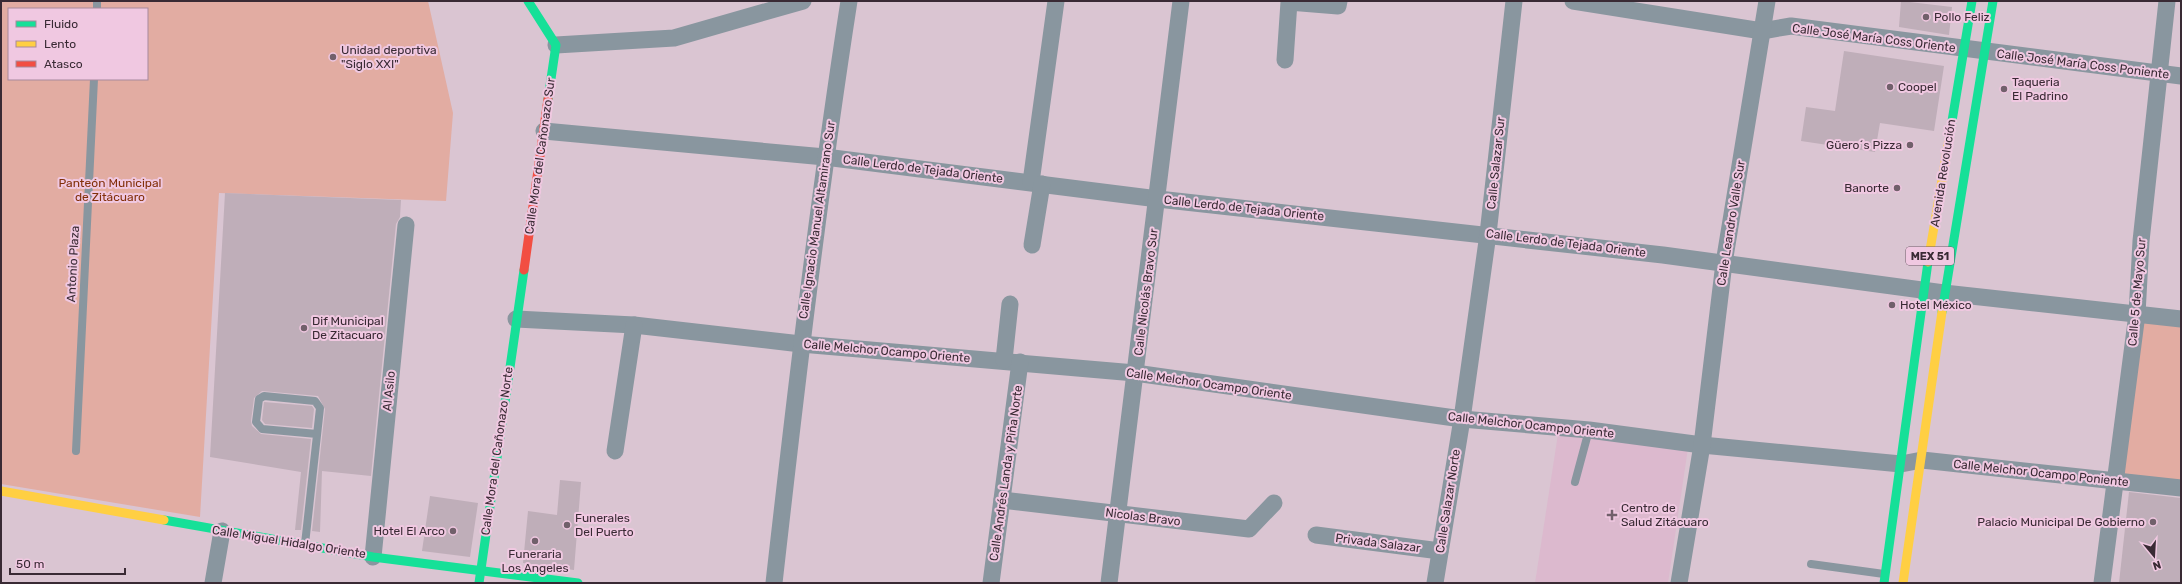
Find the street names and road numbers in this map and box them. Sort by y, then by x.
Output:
street label: Calle José María Coss Oriente [1791,21,1957,55]
street label: Calle José María Coss Poniente [1996,46,2170,82]
street label: Calle Mora del Cañonazo Sur [522,76,558,235]
street label: Calle Salazar Sur [1484,116,1508,210]
street label: Avenida Revolución [1928,118,1958,228]
street label: Calle Ignacio Manuel Altamirano Sur [796,120,838,320]
street label: Calle Lerdo de Tejada Oriente [842,152,1004,186]
street label: Calle Leandro Valle Sur [1714,159,1748,287]
street label: Calle Lerdo de Tejada Oriente [1163,193,1325,223]
street label: Antonio Plaza [64,225,82,303]
street label: Calle Lerdo de Tejada Oriente [1485,226,1647,260]
street label: Calle Nicolás Bravo Sur [1131,227,1161,356]
street label: Calle 5 de Mayo Sur [2125,237,2149,347]
road number: MEX 51 [1906,247,1954,265]
street label: Calle Melchor Ocampo Oriente [803,337,971,365]
street label: Calle Melchor Ocampo Oriente [1125,365,1293,403]
street label: Calle Mora del Cañonazo Norte [478,366,516,536]
street label: Al Asilo [380,370,398,412]
street label: Calle Andrés Landa y Piña Norte [987,384,1025,562]
street label: Calle Melchor Ocampo Oriente [1447,409,1615,441]
street label: Calle Salazar Norte [1433,448,1463,554]
street label: Calle Melchor Ocampo Poniente [1953,457,2130,489]
street label: Nicolas Bravo [1105,505,1182,529]
street label: Calle Miguel Hidalgo Oriente [211,523,367,561]
street label: Privada Salazar [1335,531,1422,555]

